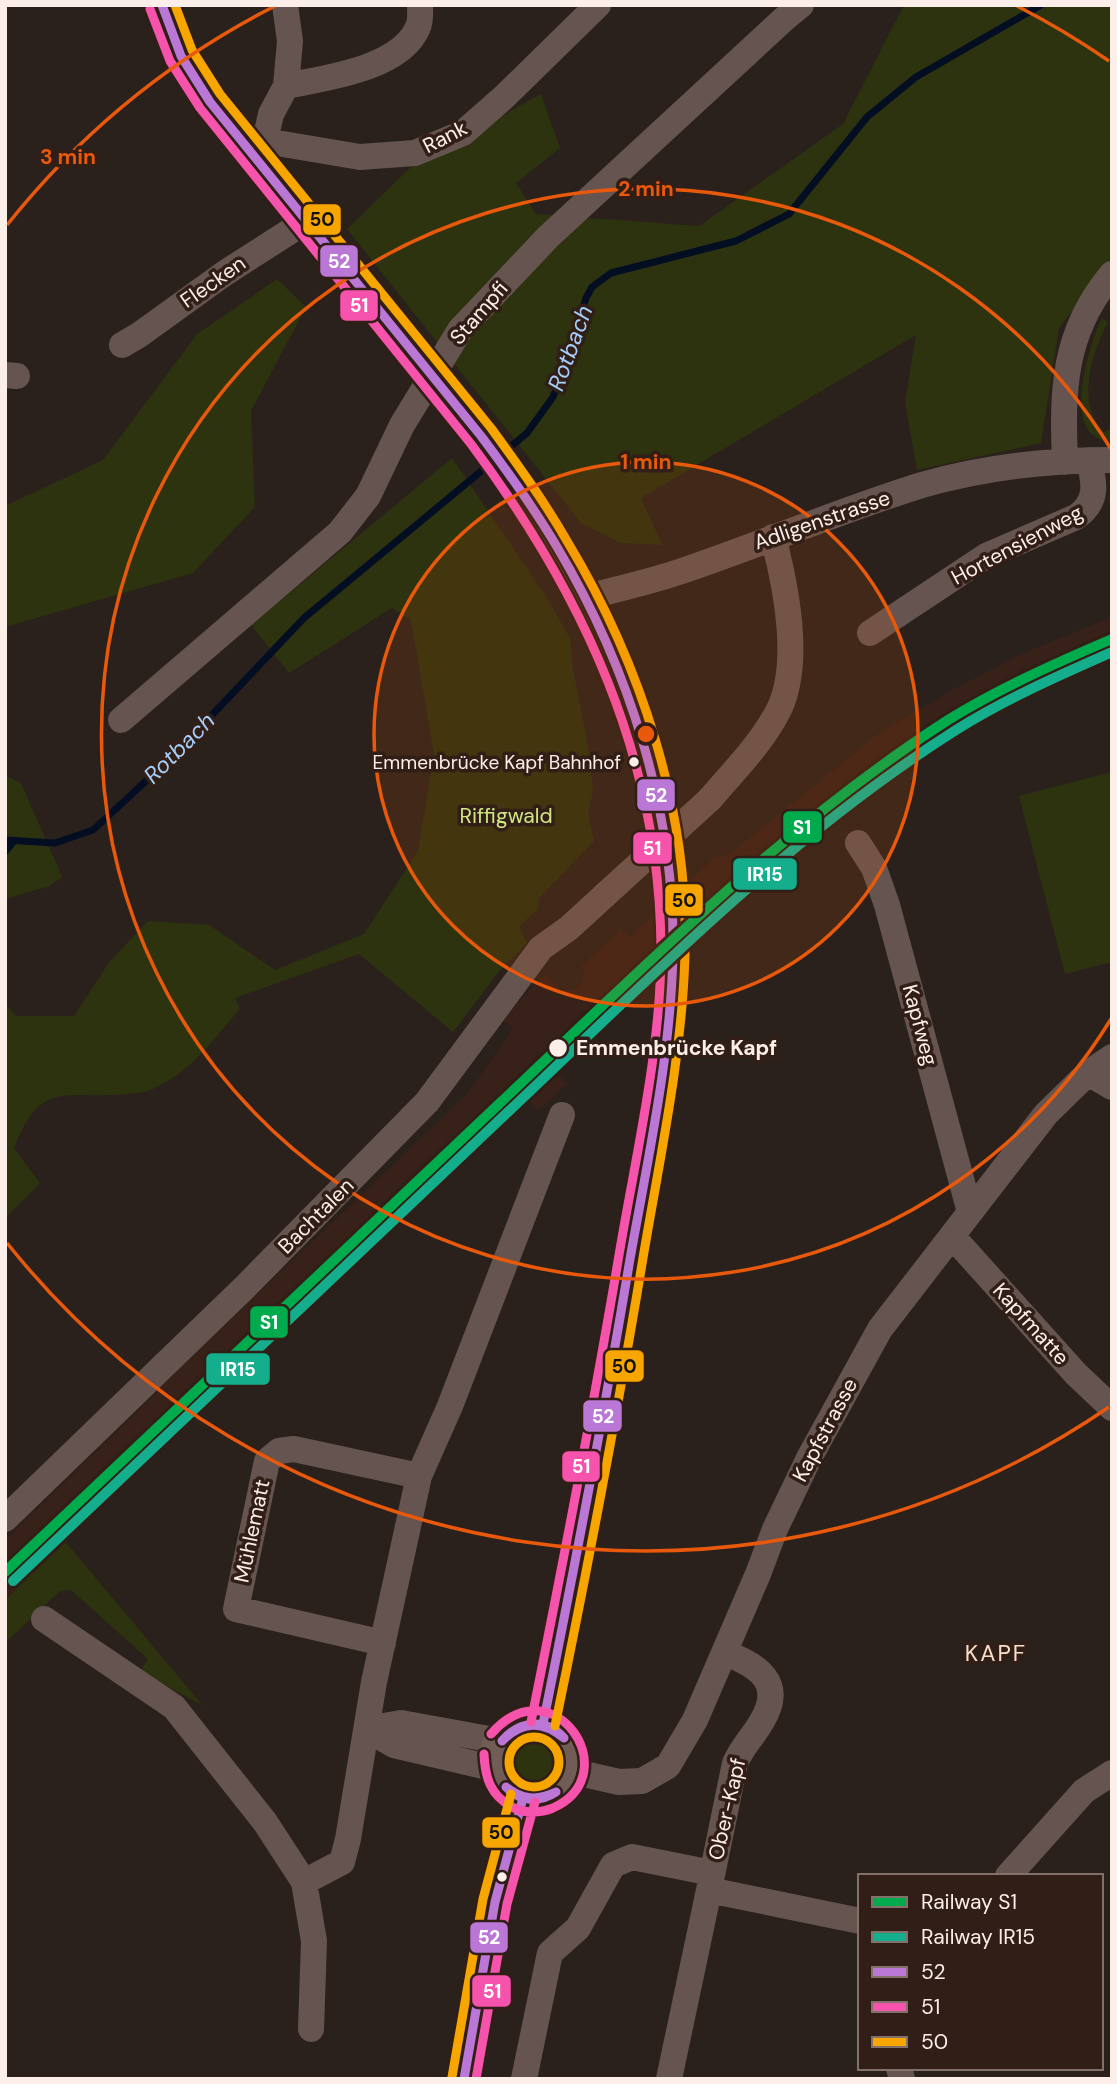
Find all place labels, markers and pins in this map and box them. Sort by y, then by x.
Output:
centre of rings [634,722,658,746]
place label: Emmenbrücke Kapf Bahnhof [373,750,621,775]
marker: Emmenbrücke Kapf Bahnhof [627,755,641,769]
place label: Emmenbrücke Kapf [576,1034,777,1062]
marker: Emmenbrücke Kapf [547,1037,569,1059]
unlabelled marker [495,1870,509,1884]

